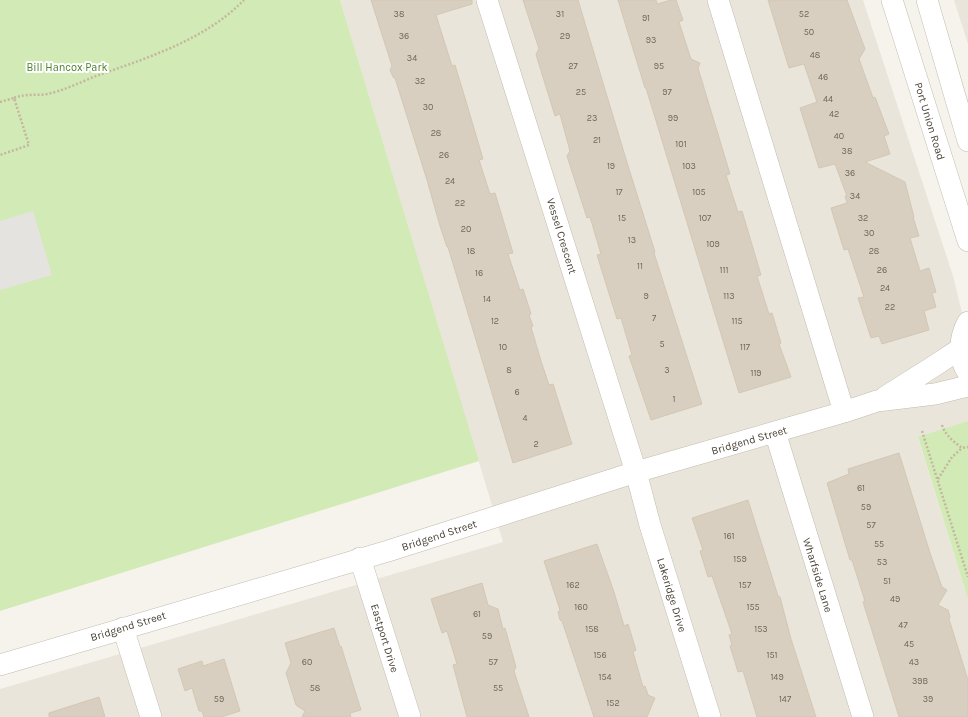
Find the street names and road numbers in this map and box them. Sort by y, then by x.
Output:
street label: Port Union Road [912,81,948,162]
street label: Vessel Crescent [544,197,579,276]
street label: Bridgend Street [710,423,789,458]
street label: Bridgend Street [400,517,478,554]
street label: Wharfside Lane [800,536,835,614]
street label: Lakeridge Drive [654,556,689,634]
street label: Eastport Drive [368,602,401,674]
street label: Bridgend Street [89,609,168,644]

